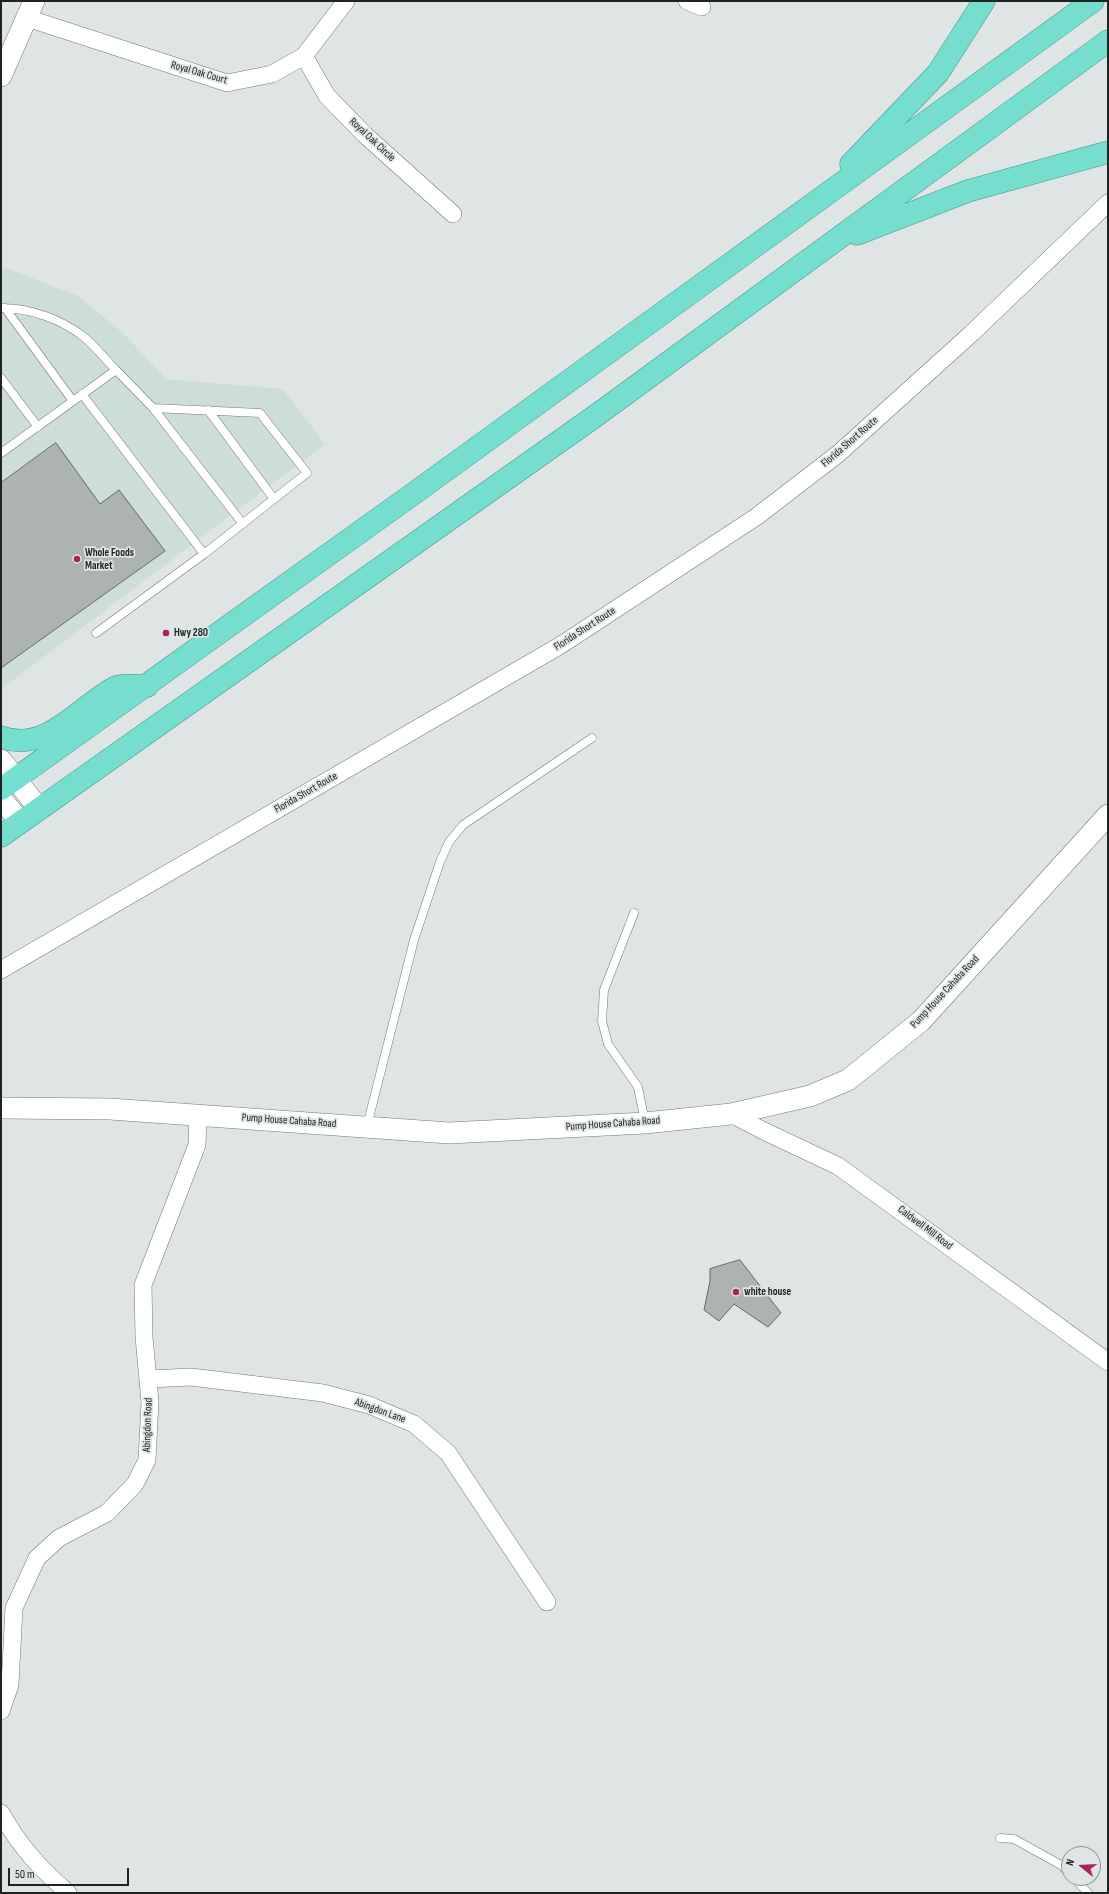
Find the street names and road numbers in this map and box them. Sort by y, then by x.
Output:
street label: Royal Oak Court [169,59,229,87]
street label: Royal Oak Circle [346,115,398,165]
street label: Florida Short Route [819,414,881,470]
street label: Florida Short Route [552,604,618,654]
street label: Florida Short Route [272,770,340,816]
street label: Pump House Cahaba Road [908,953,982,1031]
street label: Pump House Cahaba Road [241,1111,337,1131]
street label: Pump House Cahaba Road [565,1114,661,1134]
street label: Caldwell Mill Road [895,1203,955,1253]
street label: Abingdon Lane [353,1396,407,1426]
street label: Abingdon Road [140,1398,156,1452]

